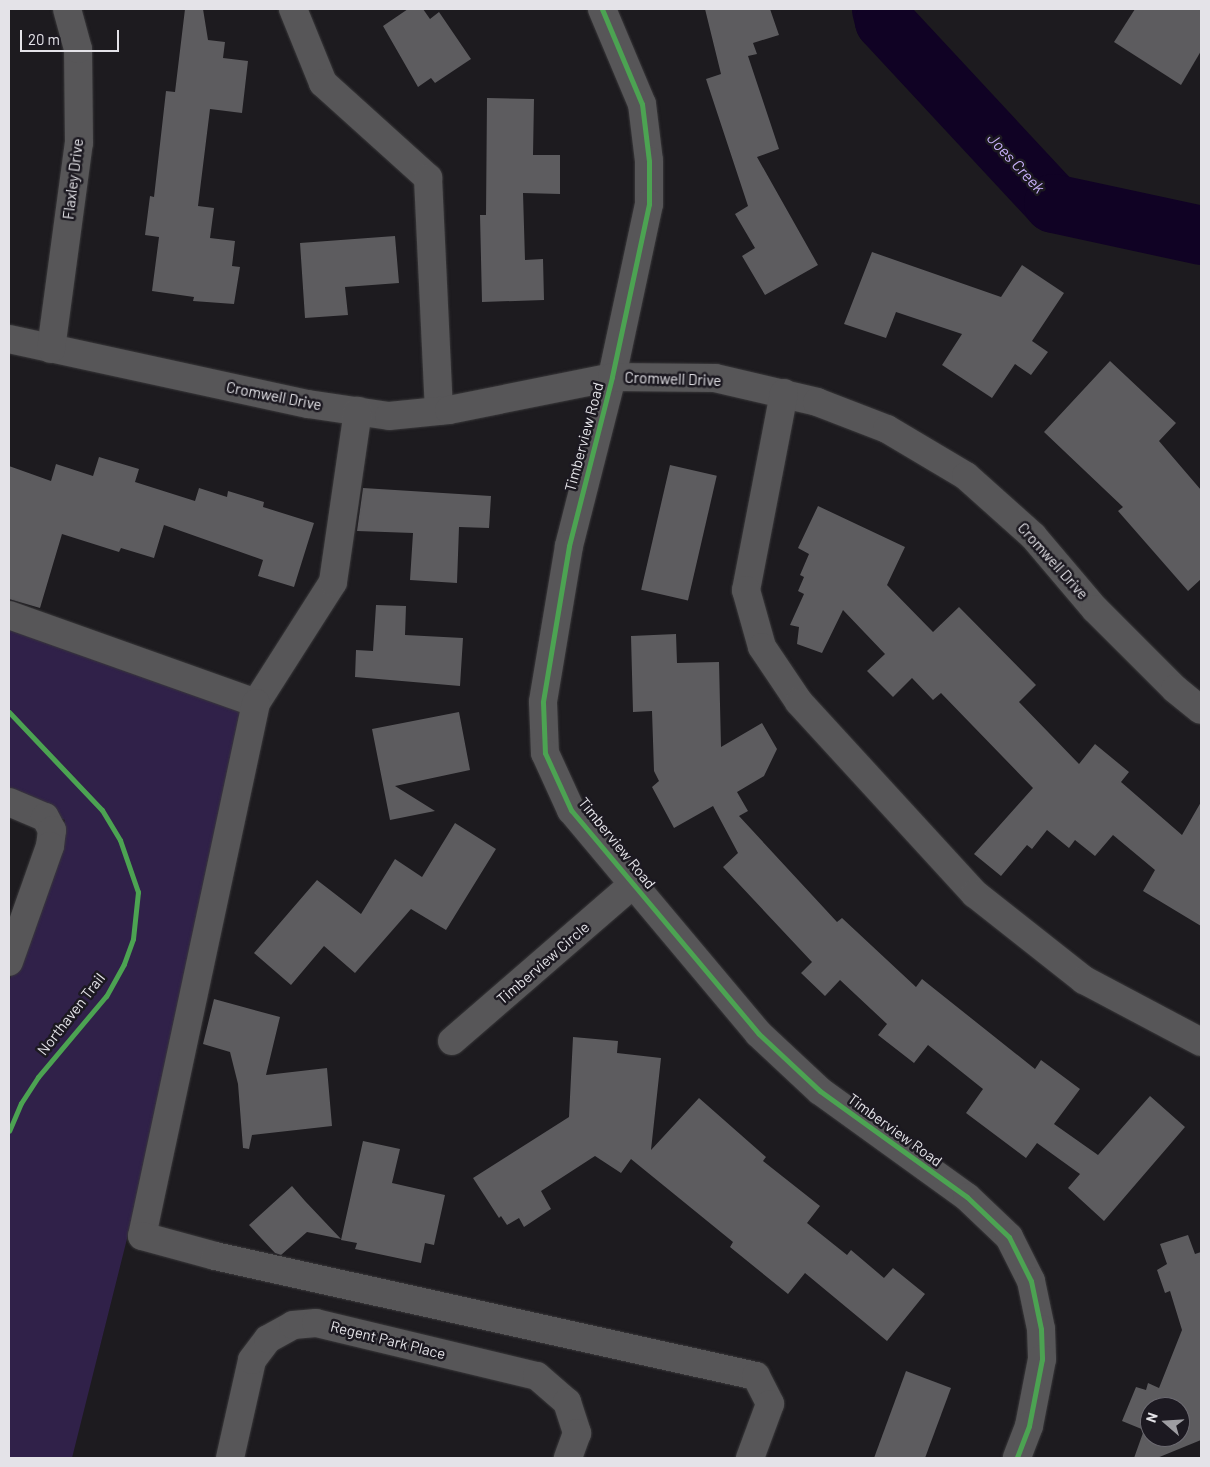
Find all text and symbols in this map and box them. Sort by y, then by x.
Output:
scale bar [22,20,121,52]
text: 20 m [28,30,60,48]
water label: Joes Creek [983,129,1049,197]
street label: Flaxley Drive [59,138,87,220]
street label: Cromwell Drive [624,368,722,390]
street label: Cromwell Drive [225,378,323,414]
street label: Timberview Road [561,380,607,494]
street label: Cromwell Drive [1014,519,1092,603]
street label: Timberview Road [575,794,659,892]
street label: Timberview Circle [493,918,593,1008]
street label: Northaven Trail [33,969,109,1059]
street label: Timberview Road [844,1090,946,1170]
street label: Regent Park Place [329,1317,447,1363]
north arrow [1140,1397,1190,1447]
text: N [1142,1410,1161,1424]

